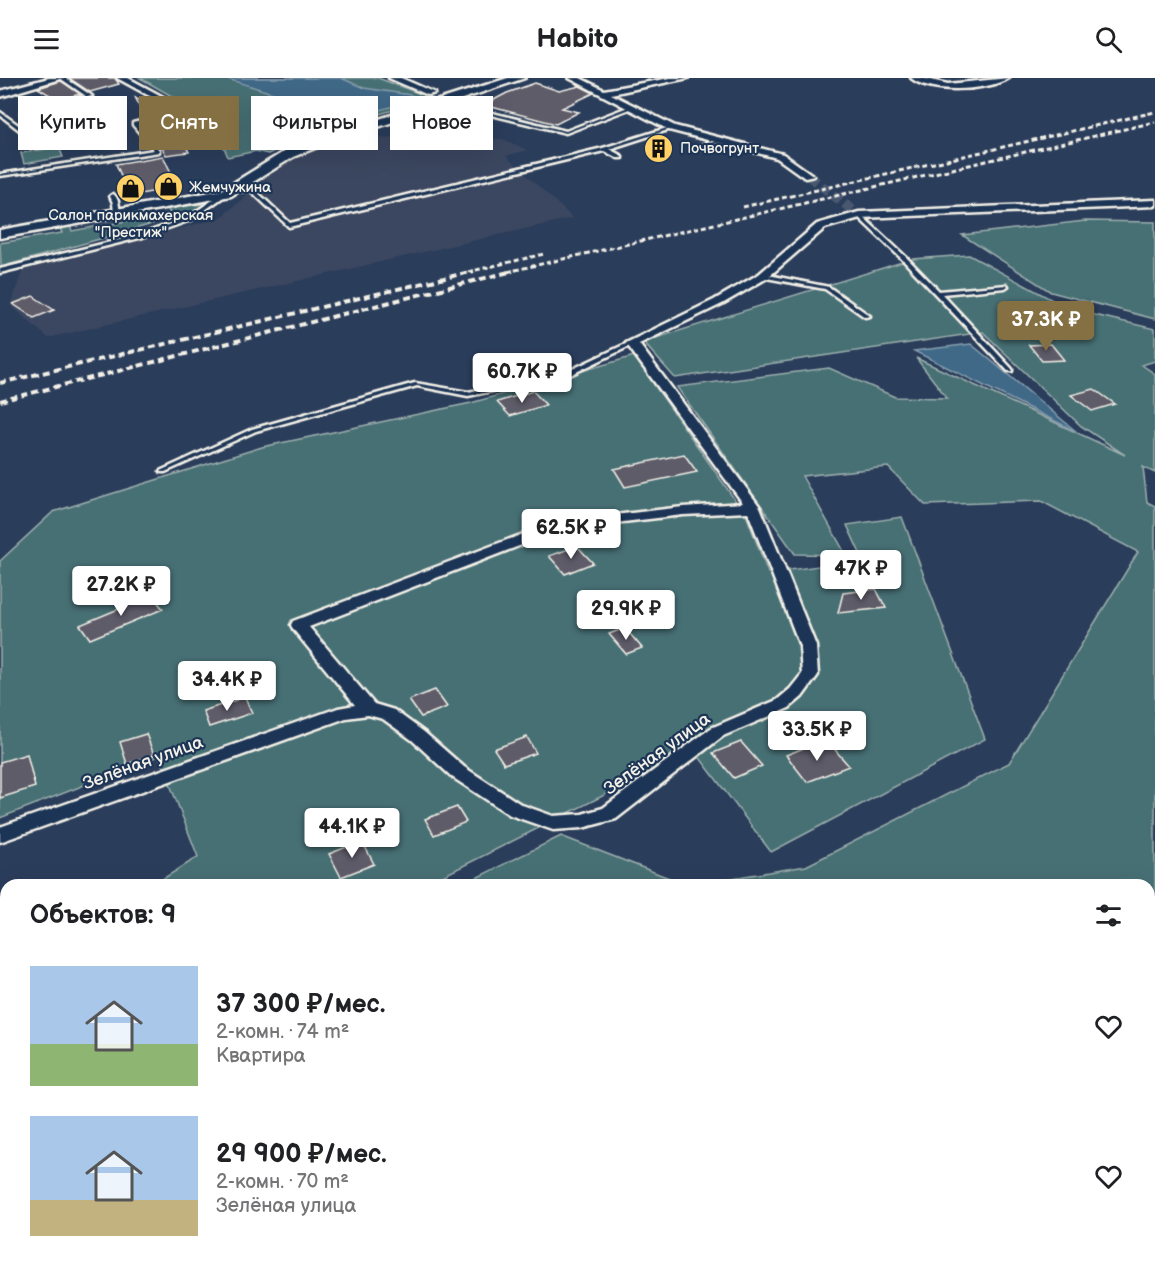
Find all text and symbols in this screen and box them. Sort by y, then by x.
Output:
icon: menu [30,23,63,56]
text: Habito [537,23,618,55]
icon: search [1092,23,1125,56]
chip: Купить [18,96,127,150]
chip: Снять [139,96,239,150]
chip: Фильтры [251,96,378,150]
chip: Новое [390,96,493,150]
building icon: Почвогрунт [643,132,675,164]
place label: Почвогрунт [680,139,759,158]
shop icon: Жемчужина [152,171,184,203]
shop icon: Салон парикмахерская "Престиж" [115,172,147,204]
place label: Жемчужина [189,178,271,197]
place label: Салон парикмахерская "Престиж" [49,206,213,242]
pin: 37.3K ₽ [991,301,1101,352]
text: 37.3K ₽ [1011,308,1081,332]
pin: 60.7K ₽ [467,353,577,404]
text: 60.7K ₽ [487,360,557,384]
pin: 62.5K ₽ [516,509,626,560]
text: 62.5K ₽ [536,516,606,540]
pin: 47K ₽ [819,550,903,601]
text: 47K ₽ [834,557,888,581]
pin: 27.2K ₽ [66,566,176,617]
text: 27.2K ₽ [86,573,156,597]
pin: 29.9K ₽ [571,590,681,641]
text: 29.9K ₽ [591,597,661,621]
pin: 34.4K ₽ [172,661,282,712]
text: 34.4K ₽ [192,668,262,692]
street label: Зелёная улица [600,708,715,800]
pin: 33.5K ₽ [762,711,872,762]
text: 33.5K ₽ [782,718,852,742]
street label: Зелёная улица [80,731,206,794]
pin: 44.1K ₽ [297,808,407,859]
text: 44.1K ₽ [318,815,386,839]
icon: filters [1092,899,1125,932]
text: Объектов: 9 [30,900,176,931]
text: 37 300 ₽/мес. [216,989,385,1020]
icon: home [78,990,150,1062]
icon: heart [1092,1010,1125,1043]
text: 2-комн. · 74 m² [216,1020,349,1044]
text: Квартира [216,1044,306,1068]
text: 29 900 ₽/мес. [216,1139,387,1170]
icon: home [78,1140,150,1212]
icon: heart [1092,1160,1125,1193]
text: 2-комн. · 70 m² [216,1170,349,1194]
text: Зелёная улица [216,1194,356,1218]

